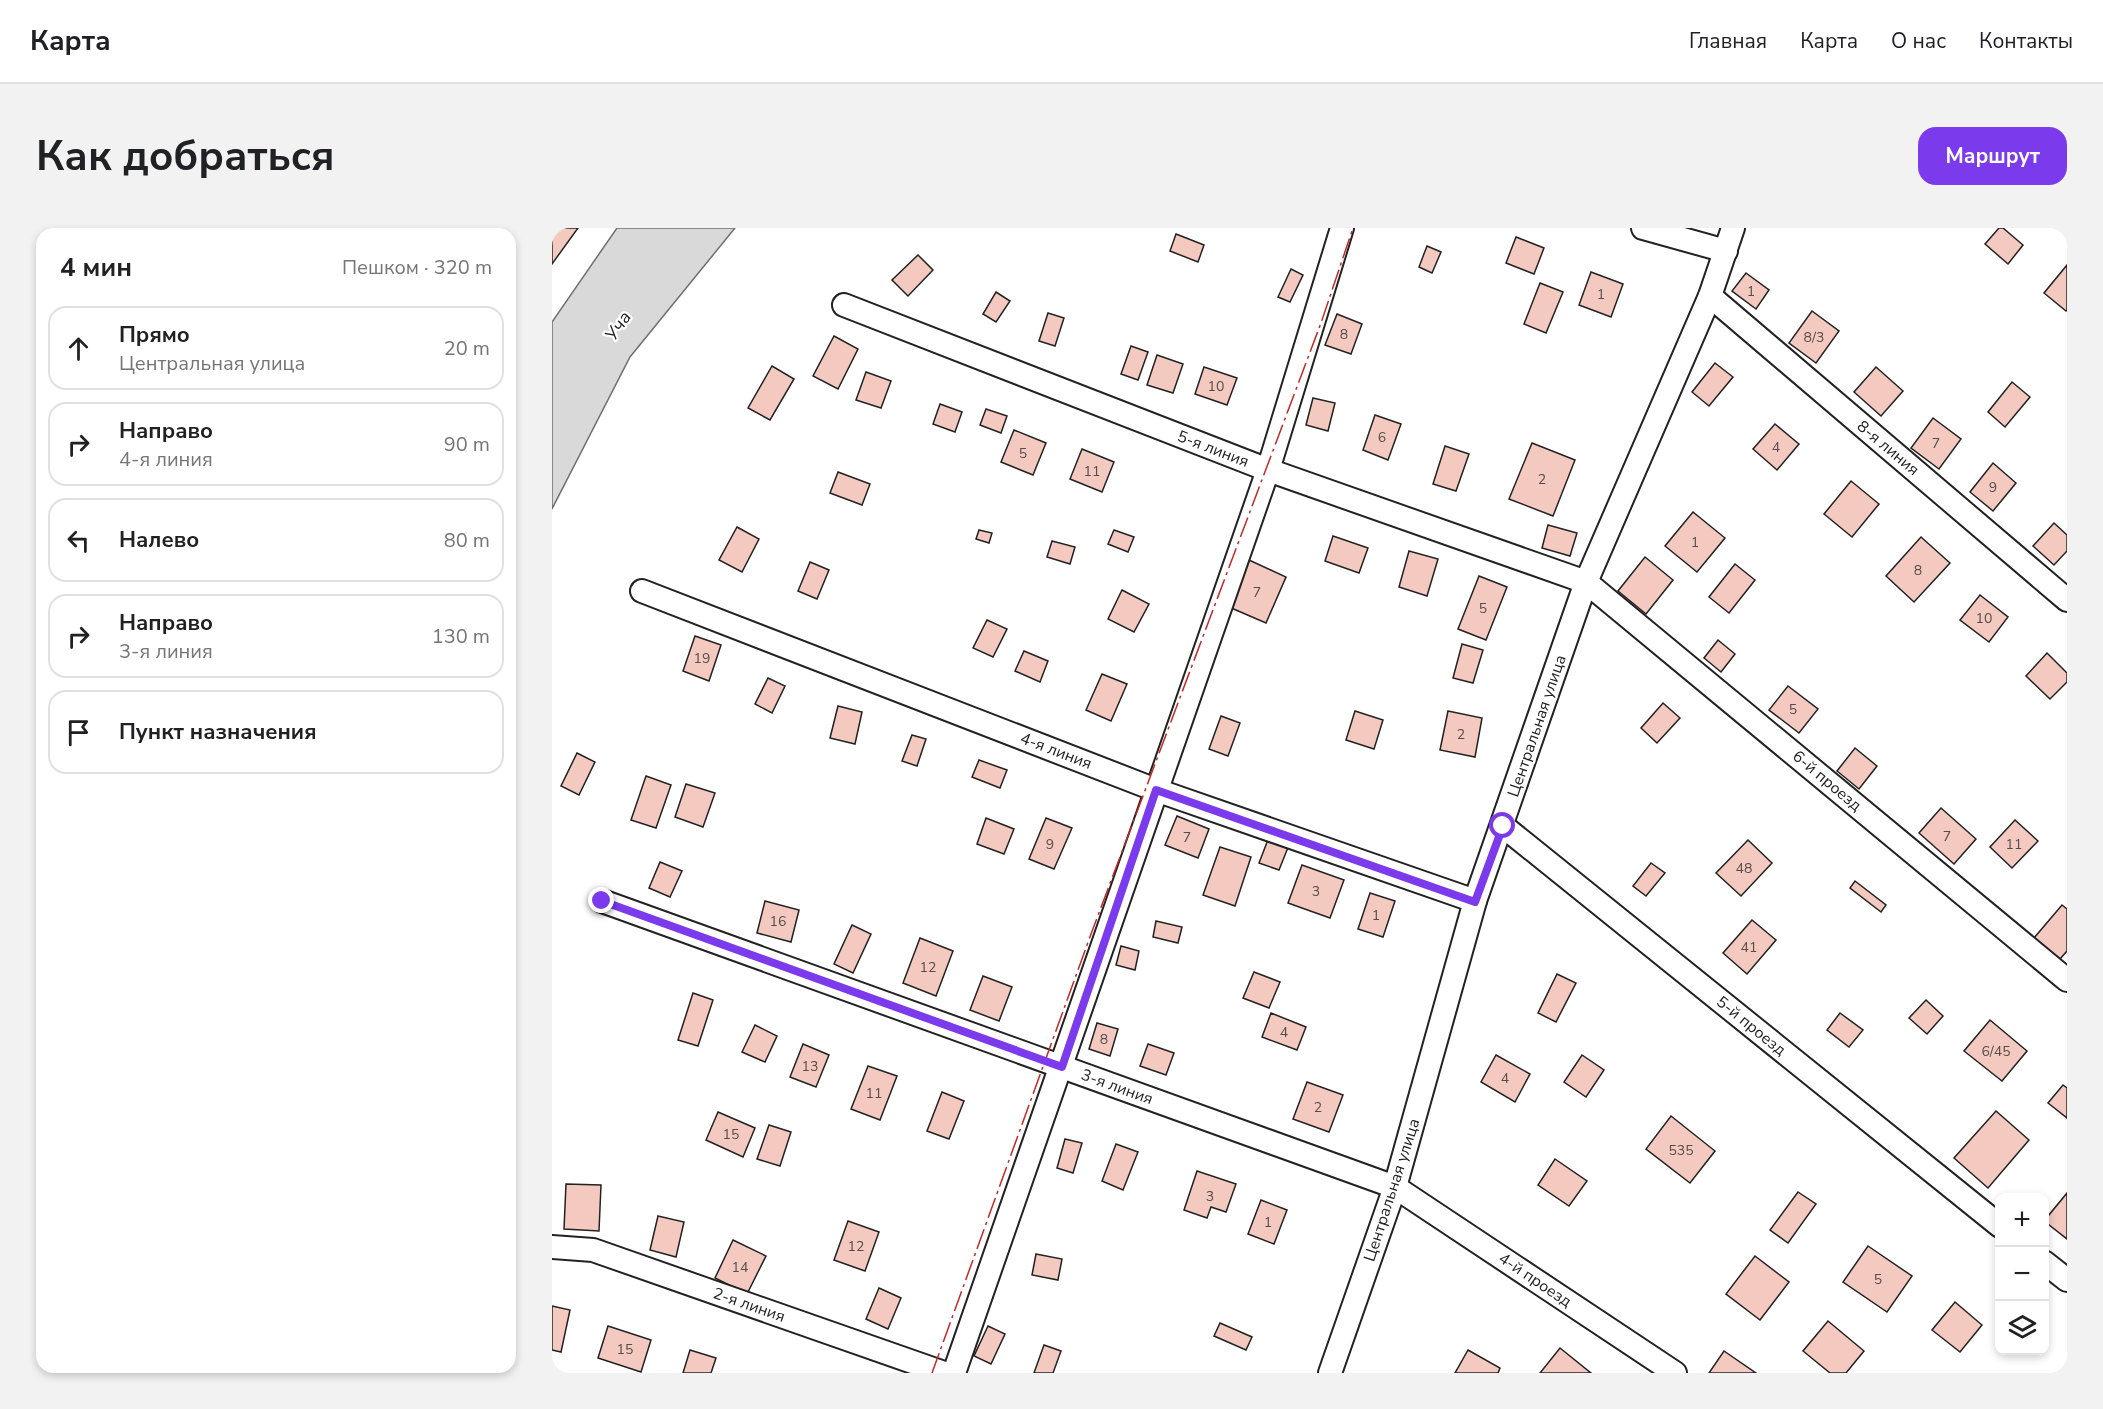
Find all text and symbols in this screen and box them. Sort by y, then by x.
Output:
text: Карта [30,22,111,60]
text: Главная [1689,27,1767,55]
text: Карта [1800,27,1858,55]
text: О нас [1891,27,1946,55]
text: Контакты [1979,27,2073,55]
button: Маршрут [1918,127,2067,185]
text: Как добраться [36,128,335,185]
text: 4 мин [60,250,132,285]
text: Пешком · 320 m [342,254,492,281]
house number: 1 [1747,282,1755,301]
house number: 1 [1597,285,1605,304]
water label: Уча [599,306,637,346]
text: Прямо [119,320,190,350]
house number: 8 [1340,325,1348,344]
house number: 8/3 [1804,328,1824,347]
icon: ahead [62,332,95,365]
text: 20 m [444,335,490,362]
text: Центральная улица [119,350,305,377]
house number: 10 [1208,377,1224,396]
street label: 8-я линия [1852,415,1924,481]
text: Направо [119,416,213,446]
street label: 5-я линия [1174,425,1252,473]
icon: right [62,428,95,461]
house number: 6 [1378,428,1386,447]
text: 90 m [444,431,490,458]
house number: 7 [1932,434,1940,453]
house number: 4 [1772,438,1780,457]
house number: 5 [1019,444,1027,463]
text: 4-я линия [119,446,213,473]
house number: 11 [1084,462,1100,481]
house number: 2 [1538,470,1546,489]
house number: 9 [1989,478,1997,497]
icon: left [62,524,95,557]
text: Налево [119,525,199,555]
text: 80 m [444,527,490,554]
house number: 1 [1691,533,1699,552]
house number: 8 [1914,561,1922,580]
house number: 7 [1253,583,1261,602]
house number: 5 [1479,599,1487,618]
text: Направо [119,608,213,638]
house number: 10 [1976,609,1992,628]
icon: right [62,620,95,653]
text: 130 m [432,623,490,650]
text: 3-я линия [119,638,213,665]
house number: 19 [694,649,710,668]
street label: Центральная улица [1502,652,1572,800]
house number: 5 [1789,700,1797,719]
icon: arrive [62,716,95,749]
text: Пункт назначения [119,717,317,747]
house number: 2 [1457,725,1465,744]
street label: 4-я линия [1017,727,1095,775]
street label: 6-й проезд [1788,746,1867,817]
route start [1489,812,1515,838]
house number: 7 [1943,827,1951,846]
house number: 7 [1183,828,1191,847]
house number: 9 [1046,835,1054,854]
house number: 11 [2006,835,2022,854]
house number: 48 [1736,859,1752,878]
house number: 3 [1312,882,1320,901]
route end [588,887,614,913]
house number: 1 [1372,906,1380,925]
house number: 16 [770,912,786,931]
house number: 41 [1741,938,1757,957]
house number: 12 [920,958,936,977]
street label: 5-й проезд [1711,991,1791,1061]
house number: 4 [1280,1023,1288,1042]
house number: 8 [1100,1030,1108,1049]
house number: 6/45 [1981,1042,2011,1061]
house number: 13 [802,1057,818,1076]
street label: 3-я линия [1078,1064,1156,1110]
house number: 4 [1501,1069,1509,1088]
house number: 11 [866,1084,882,1103]
house number: 2 [1314,1098,1322,1117]
street label: Центральная улица [1359,1116,1425,1264]
house number: 15 [723,1125,739,1144]
house number: 535 [1668,1141,1694,1160]
house number: 3 [1206,1187,1214,1206]
map controls [1995,1193,2049,1355]
button: + [1995,1193,2049,1247]
house number: 1 [1264,1213,1272,1232]
house number: 12 [848,1237,864,1256]
street label: 4-й проезд [1494,1247,1576,1313]
button: − [1995,1247,2049,1301]
house number: 14 [732,1258,748,1277]
house number: 5 [1874,1270,1882,1289]
street label: 2-я линия [710,1282,788,1328]
button: layers [1995,1301,2049,1355]
house number: 15 [617,1340,633,1359]

